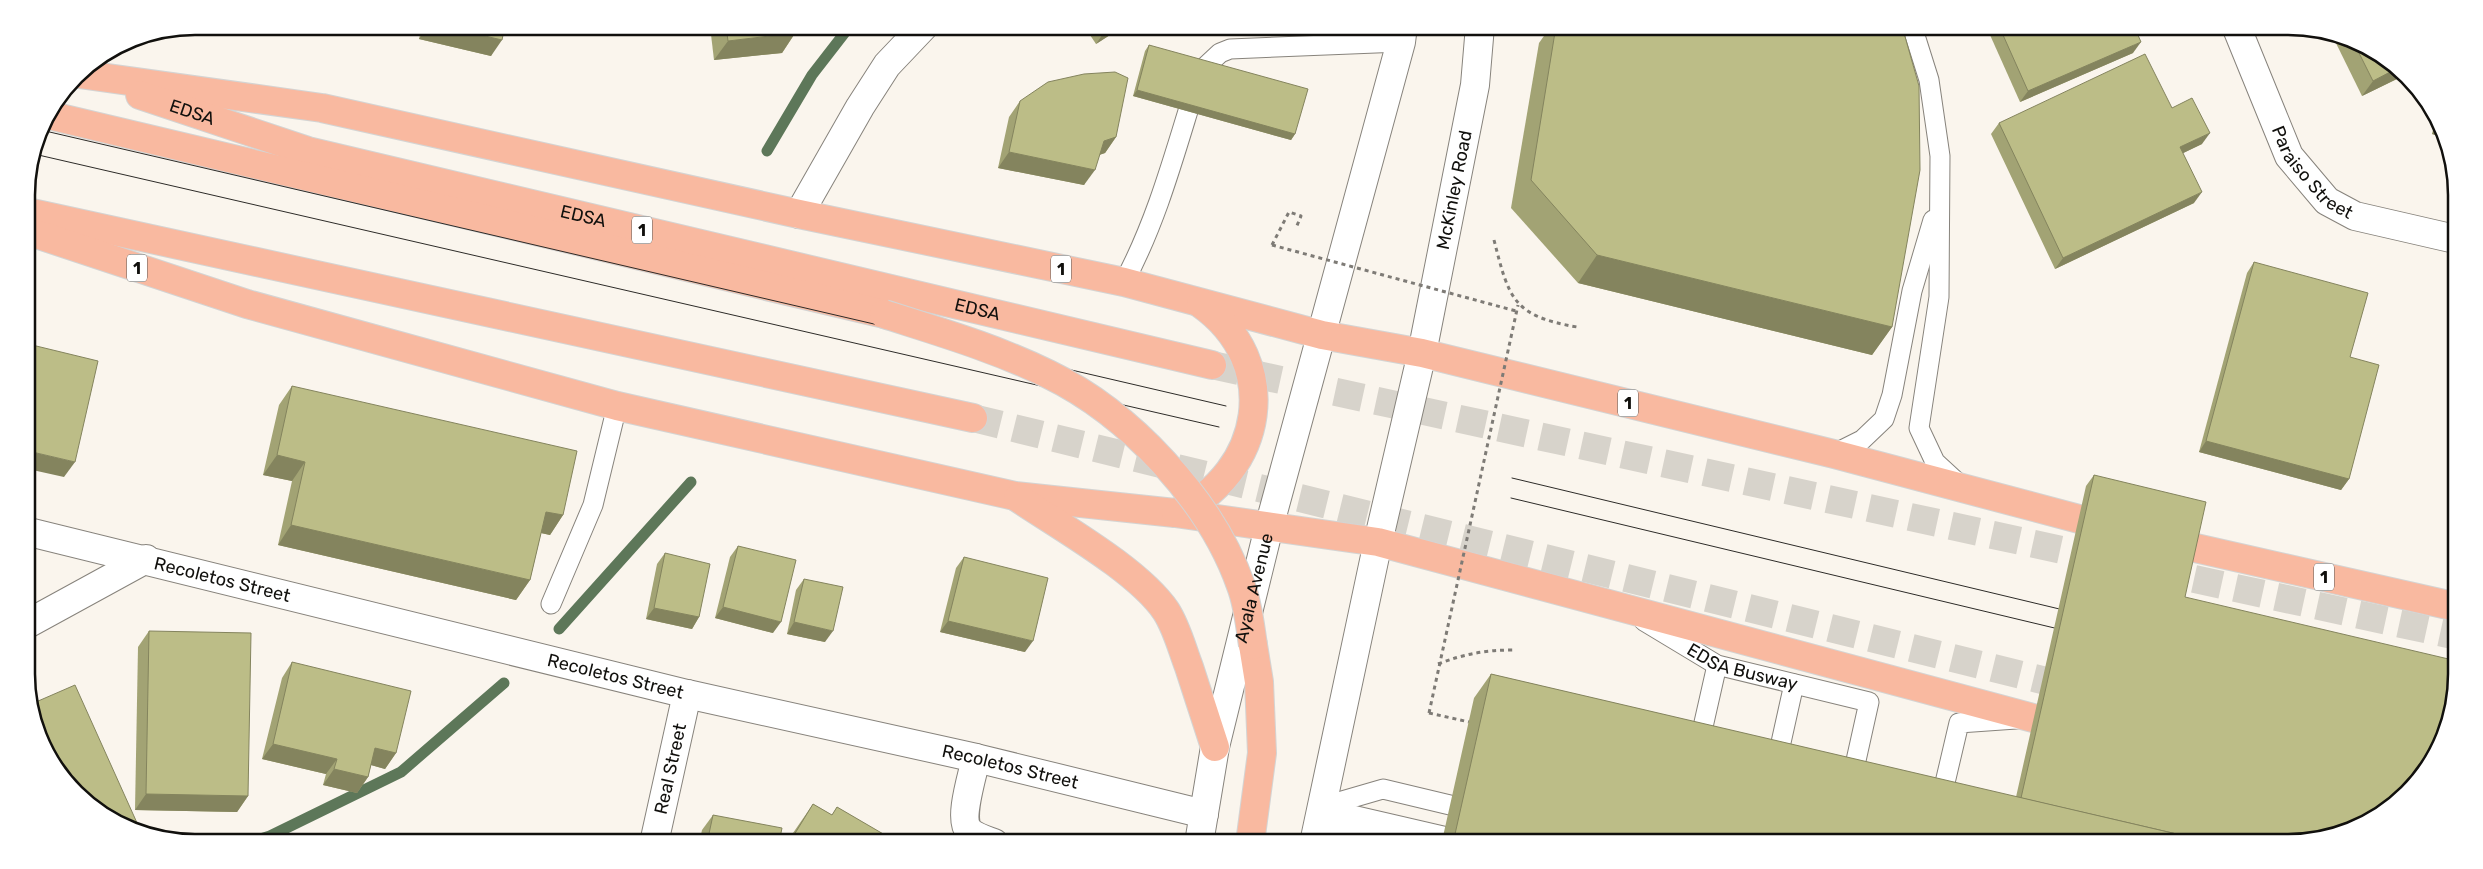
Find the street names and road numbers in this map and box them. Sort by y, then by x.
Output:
street label: EDSA [167,95,218,130]
street label: Paraiso Street [2267,123,2357,224]
street label: McKinley Road [1432,128,1477,251]
street label: EDSA [558,200,608,232]
road number: 1 [632,216,652,244]
road number: 1 [127,254,147,282]
road number: 1 [1051,255,1071,282]
street label: EDSA [952,293,1003,326]
road number: 1 [1618,389,1638,416]
street label: Ayala Avenue [1230,531,1278,645]
street label: Recoletos Street [152,552,293,607]
road number: 1 [2314,564,2334,590]
street label: EDSA Busway [1683,638,1800,695]
street label: Recoletos Street [545,649,686,704]
street label: Real Street [650,721,691,816]
street label: Recoletos Street [940,740,1081,794]

